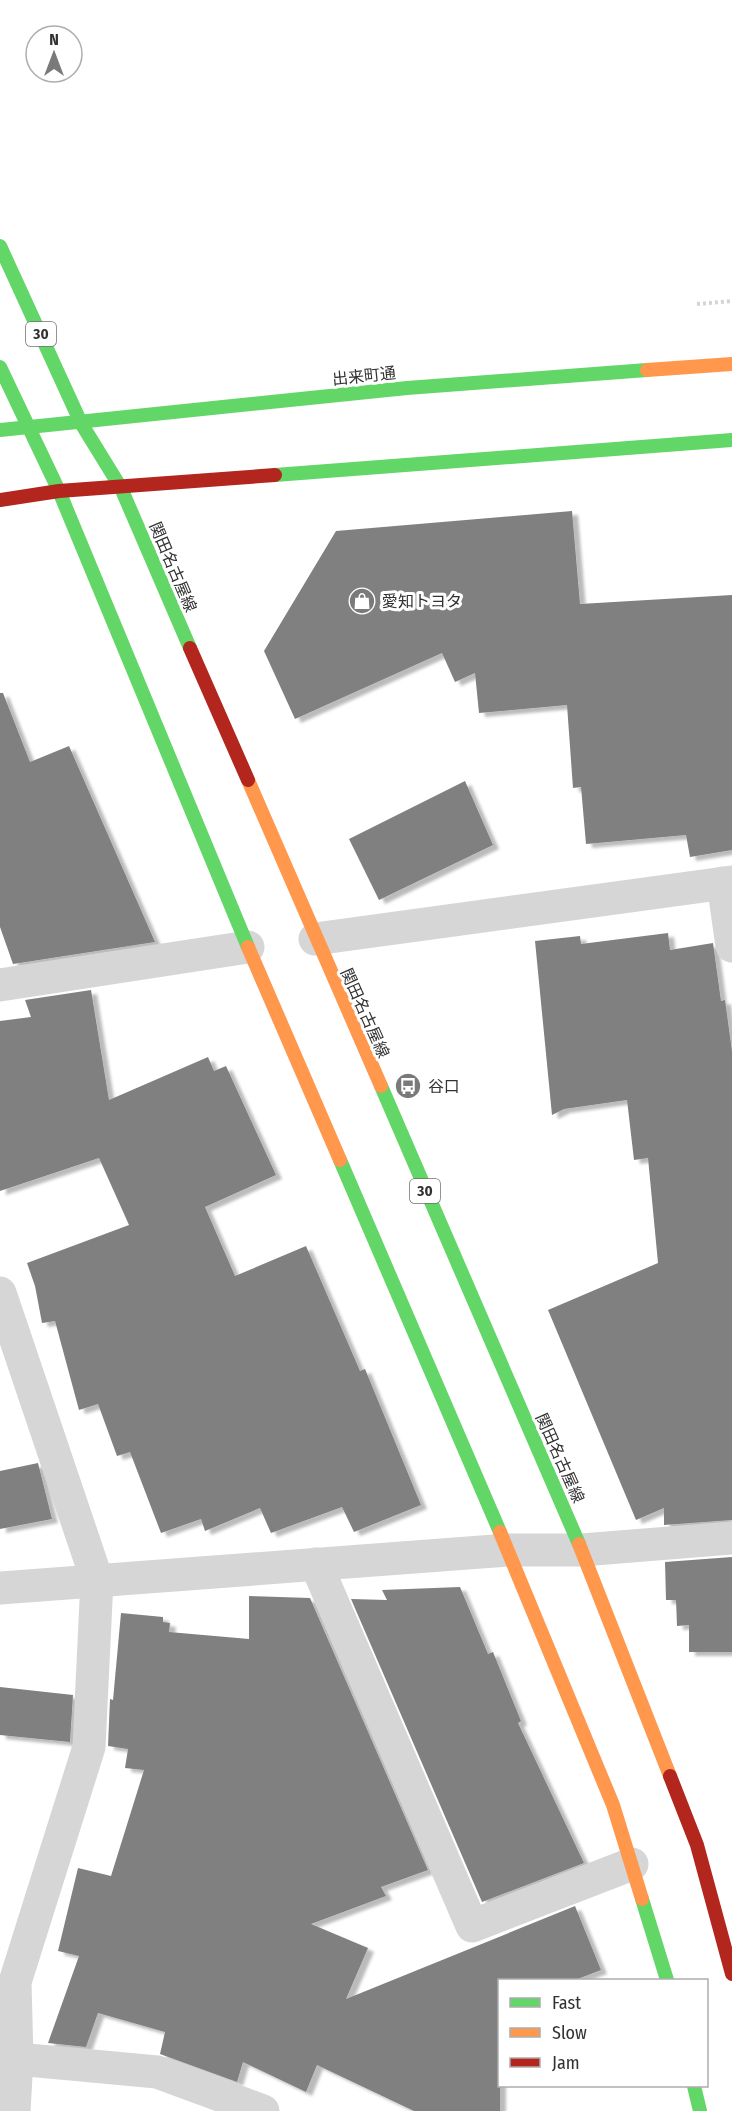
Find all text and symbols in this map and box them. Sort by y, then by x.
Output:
north arrow [24,24,84,84]
text: N [49,30,59,49]
road number: 30 [26,322,56,346]
street label: 出来町通 [331,363,397,389]
street label: 関田名古屋線 [145,519,201,615]
shop icon: 愛知トヨタ [347,586,377,616]
place label: 愛知トヨタ [382,592,462,611]
street label: 関田名古屋線 [337,965,393,1061]
bus stop icon: 谷口 [393,1071,423,1101]
place label: 谷口 [428,1077,460,1096]
road number: 30 [410,1179,440,1203]
street label: 関田名古屋線 [532,1410,588,1506]
legend [498,1979,708,2087]
text: Fast [552,1992,581,2014]
text: Slow [552,2022,587,2044]
text: Jam [552,2052,580,2074]

